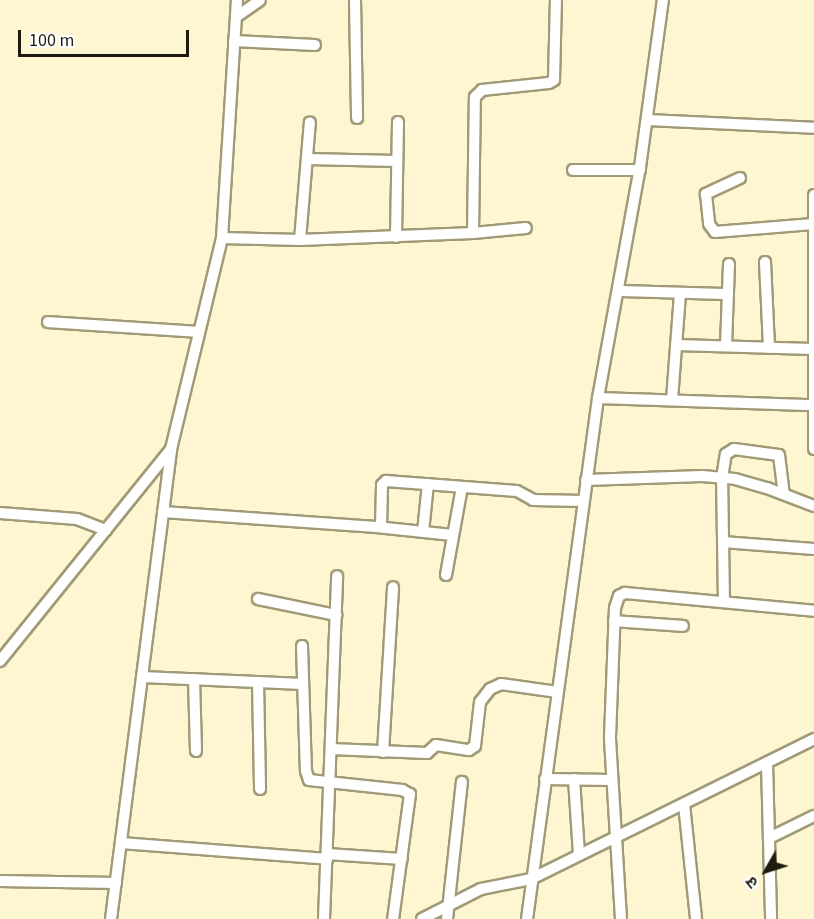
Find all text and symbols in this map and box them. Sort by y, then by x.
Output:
scale bar [21,18,192,56]
text: 100 m [29,28,74,53]
north arrow [736,841,796,901]
text: उ [741,872,764,893]

